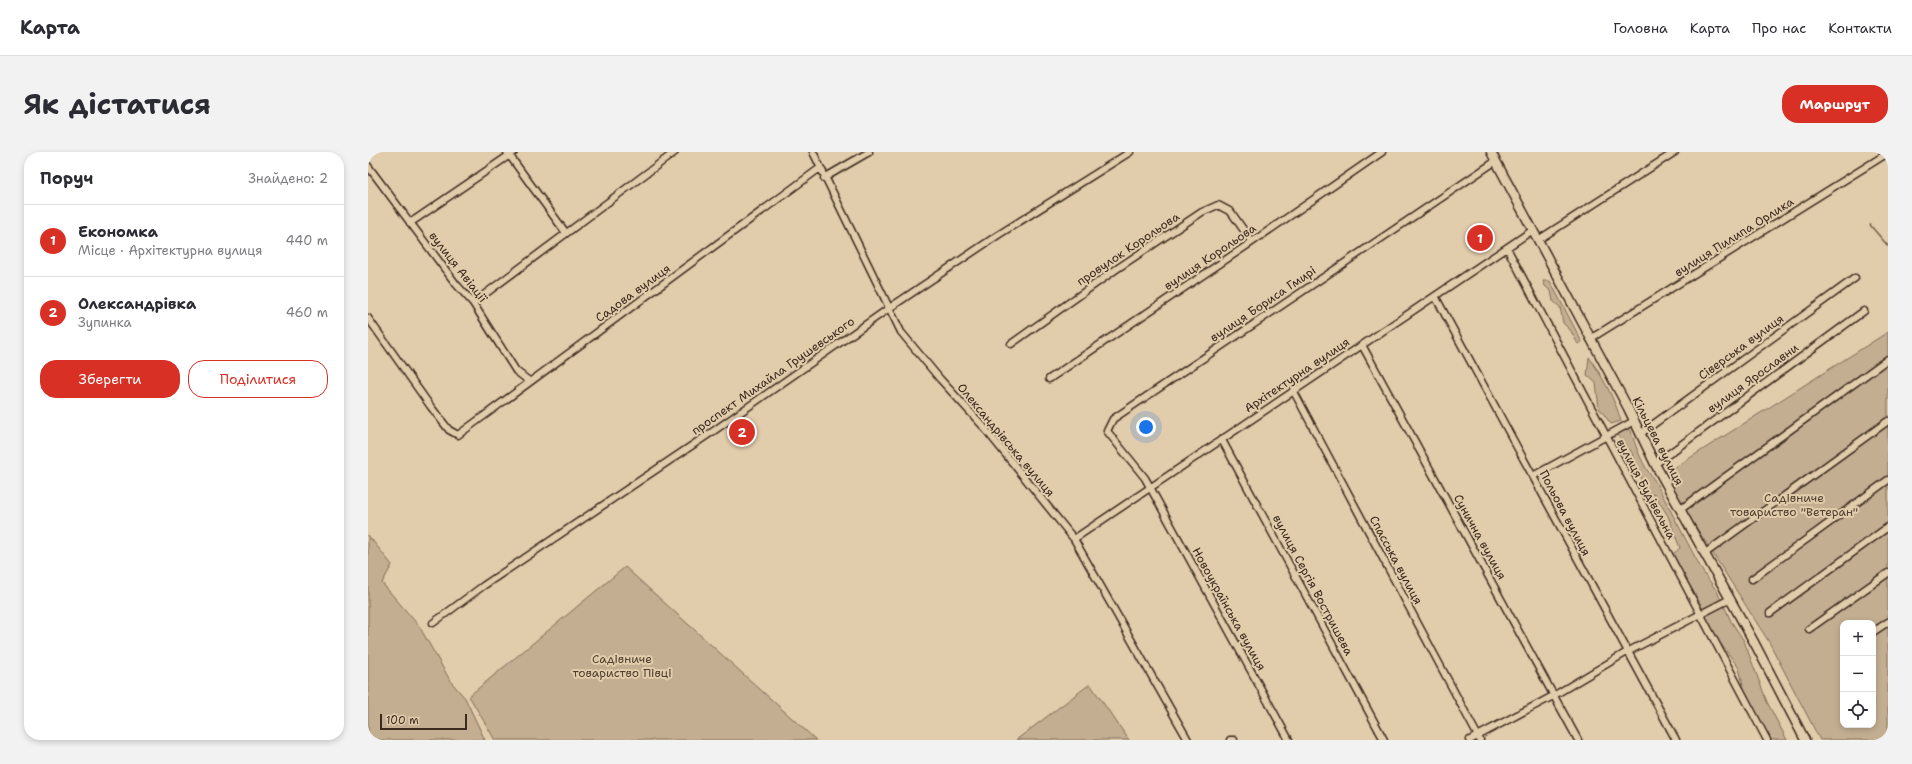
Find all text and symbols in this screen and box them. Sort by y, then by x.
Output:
text: Карта [20,15,80,40]
text: Головна [1613,19,1668,37]
text: Карта [1690,19,1730,37]
text: Про нас [1752,19,1806,37]
text: Контакти [1828,19,1892,37]
text: Як дістатися [24,85,211,123]
button: Маршрут [1782,85,1888,123]
text: Поруч [40,167,93,189]
text: Знайдено: 2 [248,170,328,187]
street label: вулиця Пилипа Орлика [1671,193,1797,280]
street label: провулок Корольова [1073,208,1183,289]
street label: вулиця Корольова [1161,220,1260,294]
text: Економка [78,222,158,242]
pin: 1 [1467,223,1493,253]
street label: вулиця Авіації [425,228,491,306]
text: 1 [50,232,56,249]
text: 440 m [286,232,328,249]
text: Місце · Архітектурна вулиця [78,242,262,259]
street label: Садова вулиця [592,260,674,326]
street label: вулиця Бориса Гмирі [1207,263,1319,345]
text: Олександрівка [78,294,196,314]
text: 2 [48,304,58,321]
text: 460 m [286,304,328,321]
street label: Сіверська вулиця [1695,311,1787,383]
street label: проспект Михайла Грушевського [688,313,858,439]
text: Зупинка [78,314,132,331]
street label: Архітектурна вулиця [1241,334,1353,416]
street label: вулиця Ярославни [1704,339,1802,416]
button: Зберегти [40,360,180,398]
button: Поділитися [188,360,328,398]
street label: Олександрівська вулиця [954,380,1058,500]
street label: Кільцева вулиця [1629,394,1687,488]
pin: 2 [729,417,755,447]
your location [1136,417,1156,437]
street label: вулиця Будівельна [1613,436,1679,542]
street label: Польова вулиця [1536,467,1594,559]
park label: Садівниче товариство "Ветеран" [1730,490,1858,520]
street label: Сунична вулиця [1450,492,1510,582]
street label: вулиця Сергія Востришева [1269,512,1357,659]
street label: Спасська вулиця [1366,513,1426,607]
street label: Новоукраїнська вулиця [1188,544,1270,674]
map controls [1840,620,1876,728]
button: + [1840,620,1876,656]
park label: Садівниче товариство Півці [572,651,672,681]
button: − [1840,656,1876,692]
button: locate [1840,692,1876,728]
scale bar [380,712,467,731]
text: 100 m [386,713,419,728]

